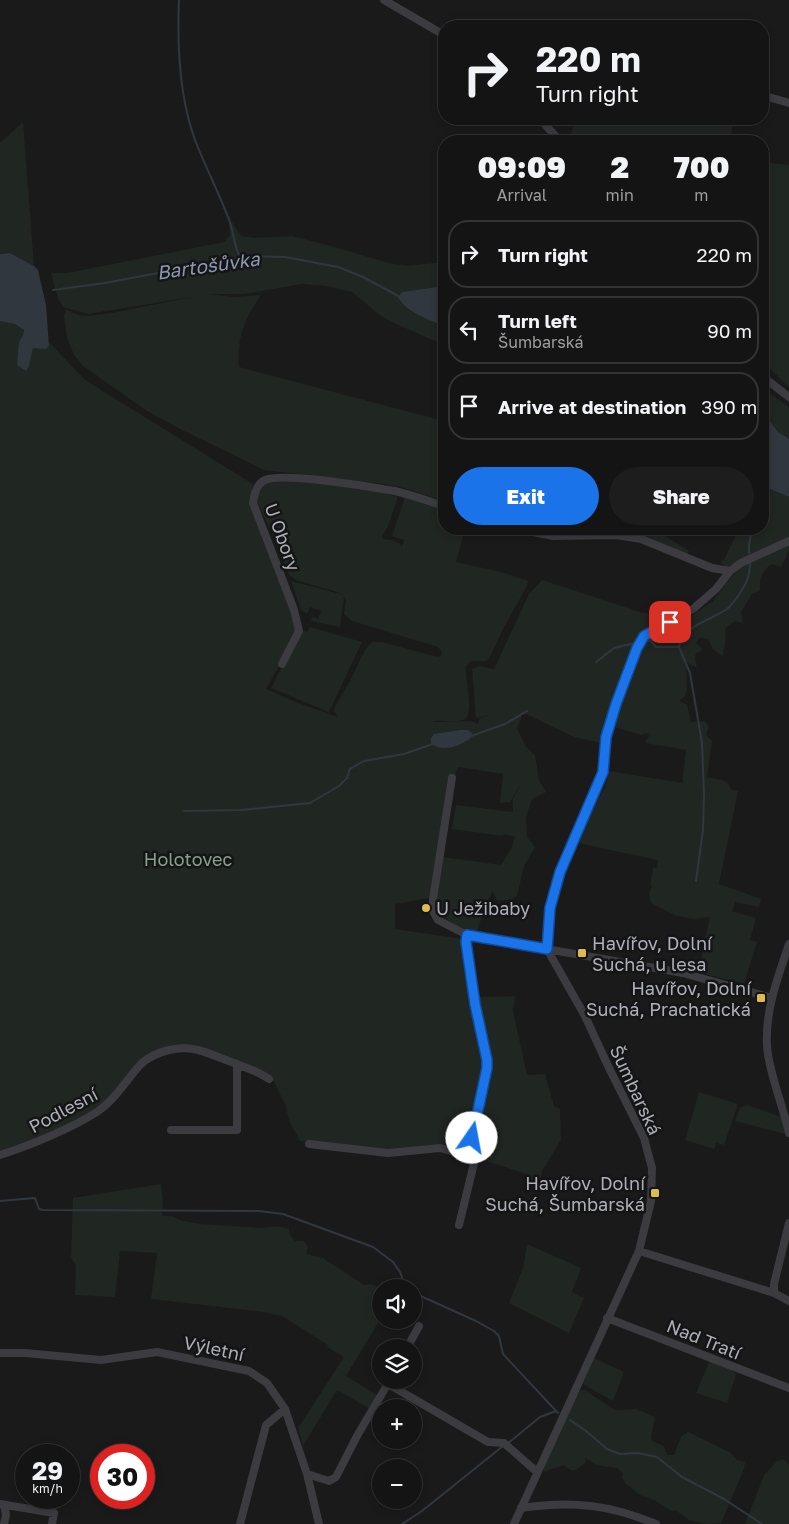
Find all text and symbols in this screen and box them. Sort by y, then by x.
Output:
text: 220 m [536,38,641,80]
icon: right [453,40,518,105]
text: Turn right [536,80,639,107]
text: 09:09 [478,149,566,185]
text: 2 [610,149,629,185]
text: 700 [673,149,729,185]
text: Arrival [497,185,547,205]
text: min [606,185,634,205]
text: m [694,185,709,205]
icon: right [455,240,483,268]
text: Turn right [498,243,588,266]
text: 220 m [697,243,752,266]
water label: Bartošůvka [155,246,262,284]
text: Turn left [498,309,577,332]
icon: left [455,316,483,344]
text: 90 m [707,319,752,342]
text: Šumbarská [498,332,584,352]
icon: arrive [455,392,483,420]
text: Arrive at destination [498,395,686,418]
text: 390 m [701,395,757,418]
button: Exit [453,467,599,525]
button: Share [609,467,754,525]
street label: U Obory [261,500,305,574]
pin [649,601,691,643]
icon: arrive [656,608,684,636]
park label: Holotovec [144,848,232,870]
place label: U Ježibaby [436,897,530,919]
marker: U Ježibaby [420,902,432,914]
place label: Havířov, Dolní Suchá, u lesa [592,932,713,975]
marker: Havířov, Dolní Suchá, u lesa [576,947,588,959]
place label: Havířov, Dolní Suchá, Prachatická [586,977,752,1020]
marker: Havířov, Dolní Suchá, Prachatická [755,992,767,1004]
street label: Šumbarská [606,1042,666,1138]
street label: Podlesní [25,1082,102,1137]
position arrow [445,1111,497,1163]
place label: Havířov, Dolní Suchá, Šumbarská [485,1172,646,1215]
marker: Havířov, Dolní Suchá, Šumbarská [649,1187,661,1199]
map controls [372,1279,422,1509]
button: sound [372,1279,422,1329]
street label: Nad Tratí [664,1314,745,1364]
street label: Výletní [182,1331,247,1365]
button: layers [372,1339,422,1389]
button: + [372,1399,422,1449]
speed limit sign: 30 [90,1444,155,1509]
text: 29 [32,1455,63,1486]
button: − [372,1459,422,1509]
text: km/h [32,1481,63,1496]

